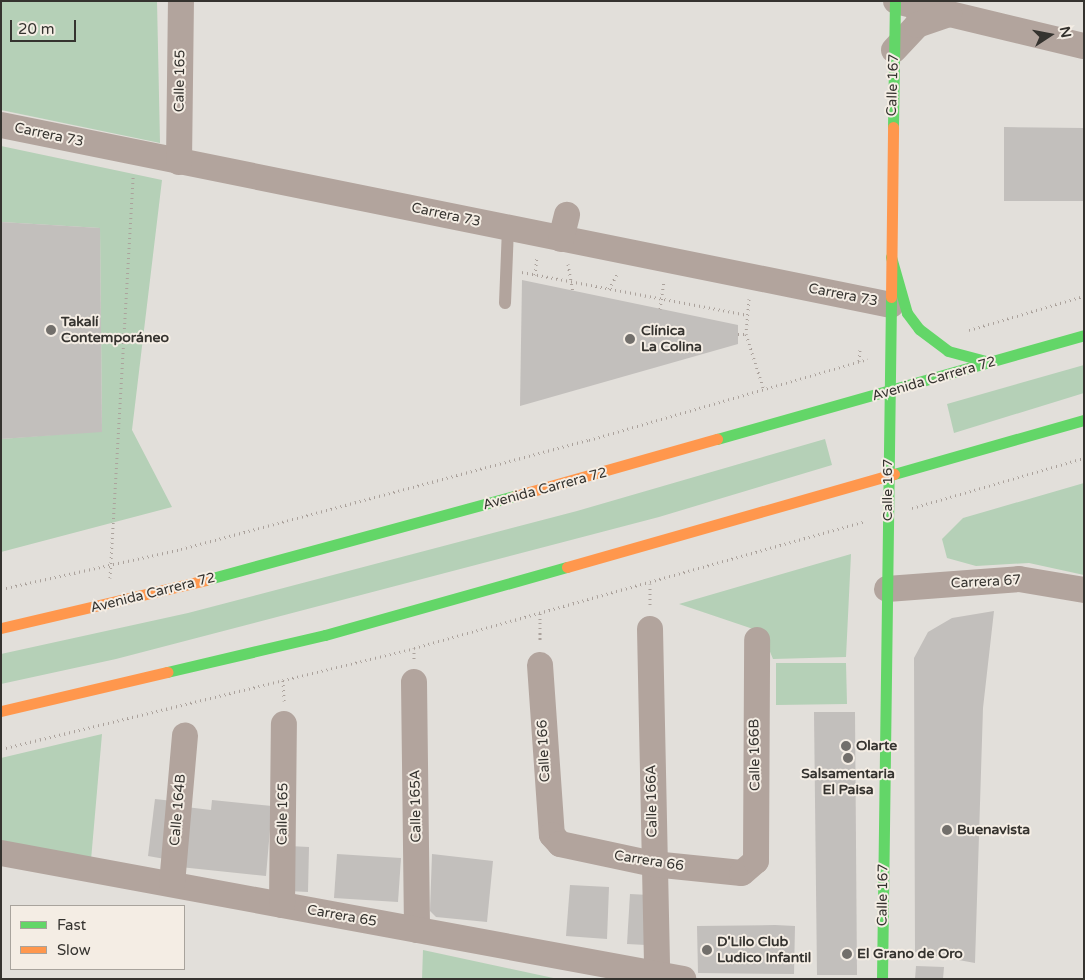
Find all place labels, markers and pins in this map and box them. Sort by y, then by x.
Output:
place label: Takalí Contemporáneo [61,314,169,347]
place label: Clínica La Colina [641,323,702,356]
marker: Takalí Contemporáneo [45,324,57,336]
marker: Clínica La Colina [623,332,637,346]
place label: Olarte [856,738,897,754]
marker: Olarte [840,740,852,752]
marker: Salsamentaria El Paisa [842,752,854,764]
place label: Salsamentaria El Paisa [801,766,895,799]
place label: Buenavista [957,822,1030,838]
marker: Buenavista [941,824,953,836]
place label: D'Lilo Club Ludico Infantil [717,934,811,966]
marker: D'Lilo Club Ludico Infantil [701,944,713,956]
place label: El Grano de Oro [857,946,963,962]
marker: El Grano de Oro [841,948,853,960]

